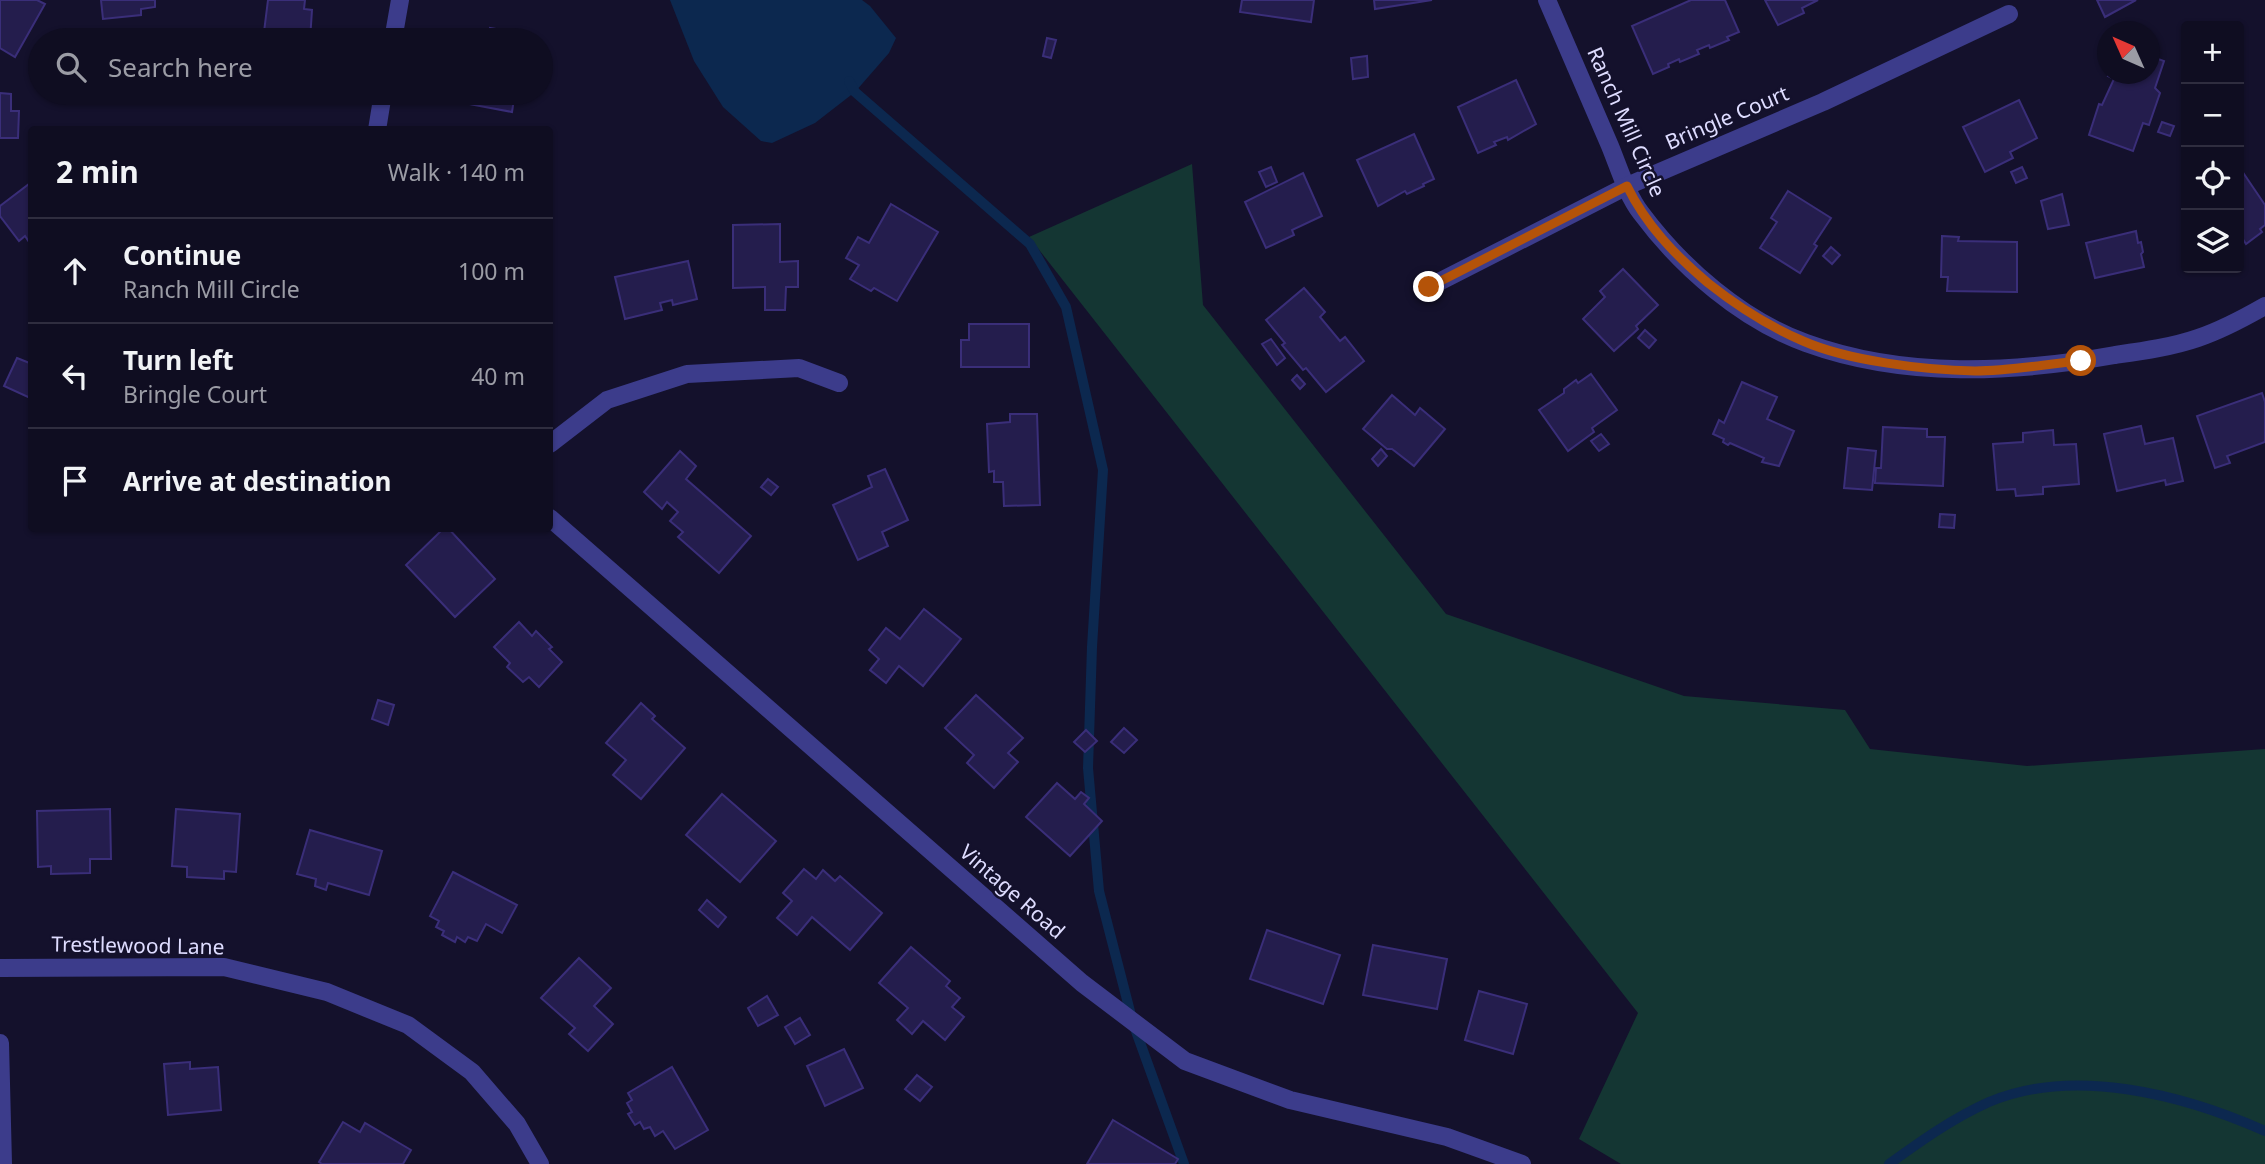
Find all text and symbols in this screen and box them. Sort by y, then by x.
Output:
north arrow [2097,21,2160,84]
map controls [2181,21,2244,273]
button: + [2181,21,2244,84]
search box [28,28,553,105]
street label: Ranch Mill Circle [1581,42,1673,201]
icon: search [52,48,90,86]
text: Search here [108,49,253,85]
street label: Bringle Court [1661,78,1793,156]
button: − [2181,84,2244,147]
button: locate [2181,147,2244,210]
text: 2 min [56,151,139,192]
text: Walk · 140 m [388,156,525,188]
button: layers [2181,210,2244,273]
text: Continue [123,237,241,273]
icon: ahead [56,252,94,290]
text: 100 m [458,255,525,287]
route end [1413,271,1444,302]
text: Ranch Mill Circle [123,273,300,305]
text: Turn left [123,342,234,378]
route start [2065,345,2096,376]
icon: left [56,357,94,395]
text: 40 m [471,360,525,392]
text: Bringle Court [123,378,267,410]
icon: arrive [56,462,94,500]
text: Arrive at destination [123,463,392,499]
street label: Vintage Road [954,838,1071,945]
street label: Trestlewood Lane [51,929,225,961]

